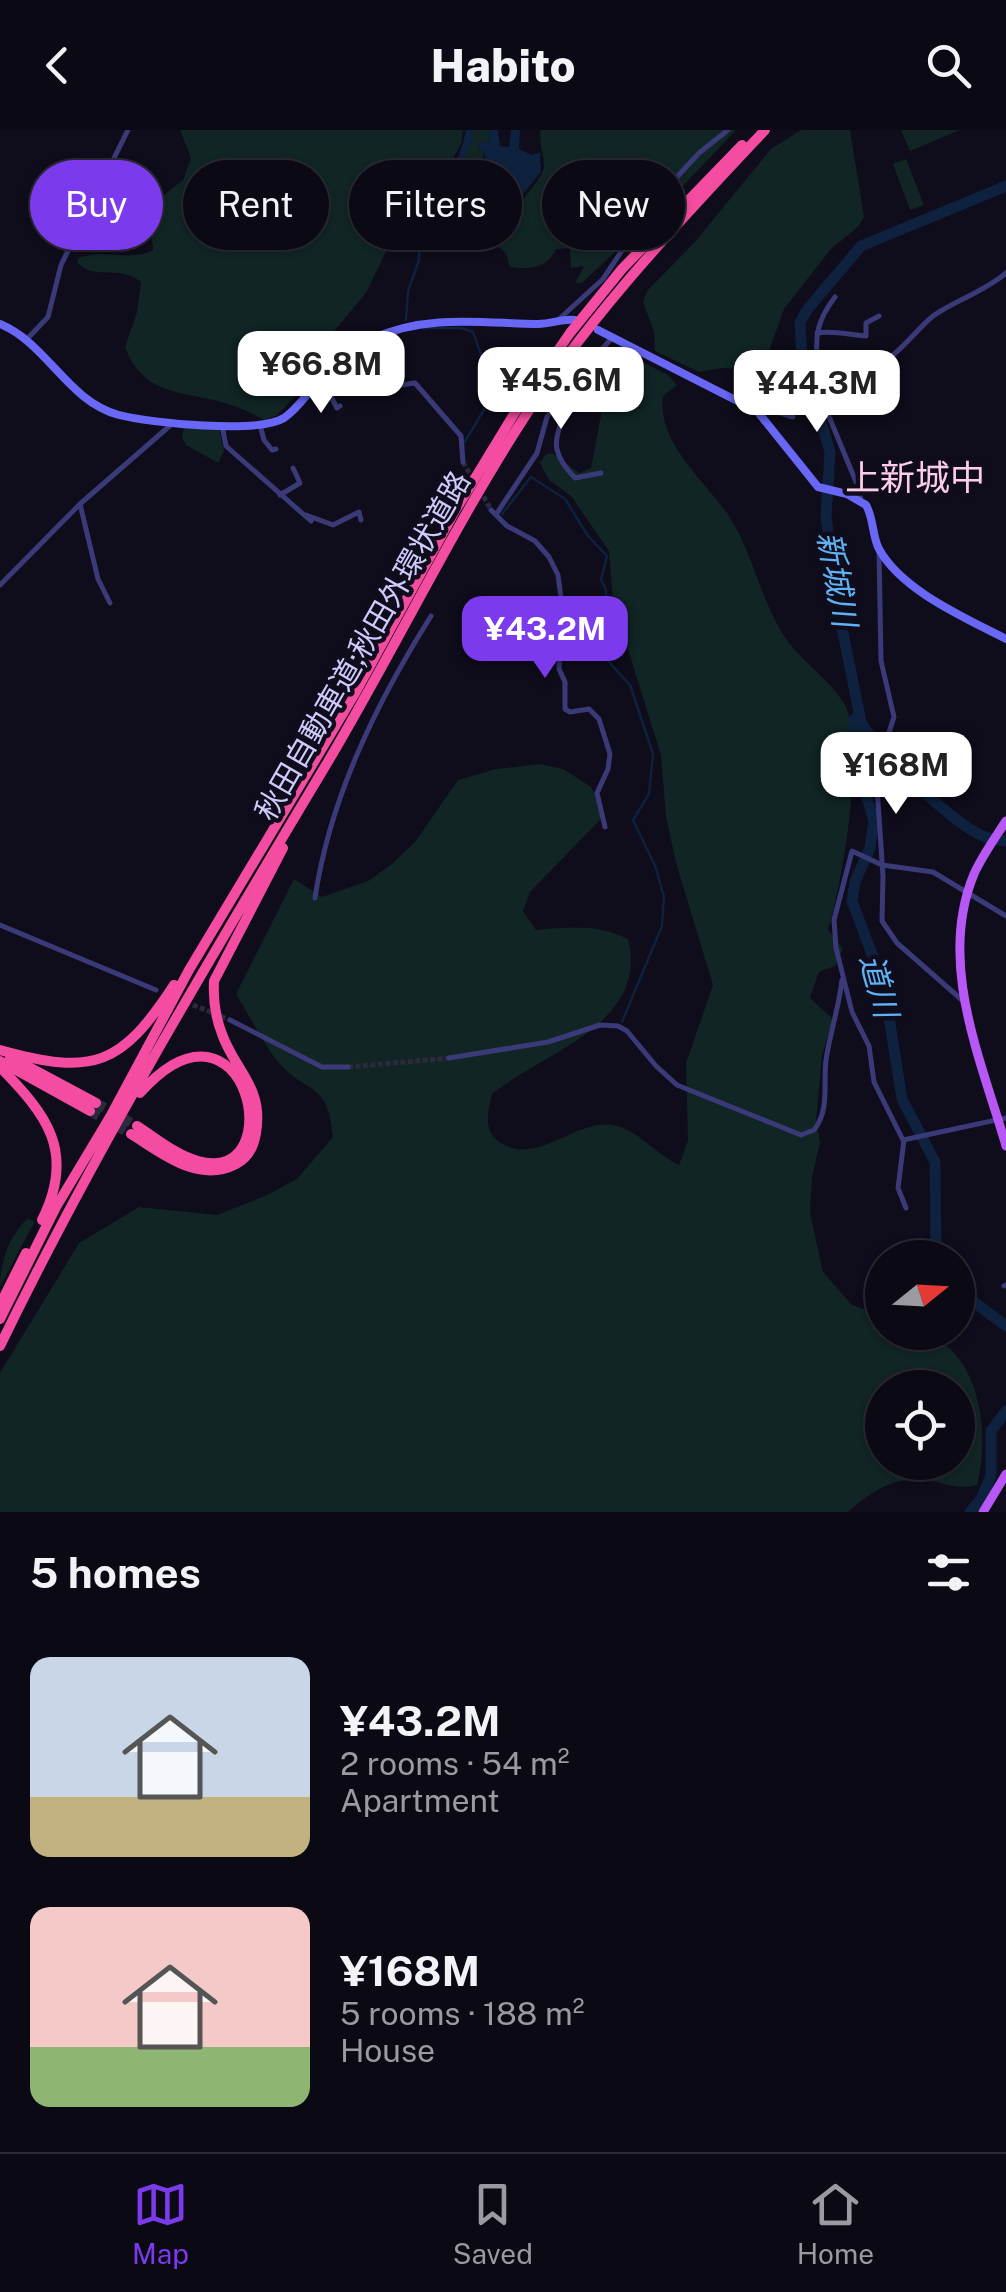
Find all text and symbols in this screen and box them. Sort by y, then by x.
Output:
icon: back [30,38,85,93]
icon: search [921,38,976,93]
text: Habito [430,39,576,92]
chip: Buy [30,160,163,250]
chip: Rent [183,160,329,250]
chip: Filters [349,160,522,250]
chip: New [542,160,685,250]
pin: ¥66.8M [240,331,402,416]
text: ¥66.8M [260,345,382,382]
pin: ¥45.6M [480,347,642,432]
pin: ¥44.3M [736,350,898,435]
text: ¥45.6M [500,361,622,398]
text: ¥44.3M [756,364,878,401]
district label: 上新城中 [845,457,985,498]
street label: 秋田自動車道;秋田外環状道路 [247,465,477,826]
water label: 新城川 [811,528,865,632]
pin: ¥43.2M [464,596,626,681]
text: ¥43.2M [484,610,606,647]
pin: ¥168M [826,732,966,817]
text: ¥168M [843,746,949,783]
water label: 道川 [853,950,906,1024]
north arrow [865,1240,975,1350]
map controls [865,1240,975,1480]
button: locate [865,1370,975,1480]
icon: filters [921,1545,976,1600]
text: 5 homes [30,1548,201,1597]
text: ¥43.2M [340,1696,501,1745]
icon: home [110,1697,230,1817]
text: 2 rooms · 54 m² [340,1745,569,1782]
text: Apartment [340,1782,500,1819]
text: ¥168M [340,1946,480,1995]
icon: home [110,1947,230,2067]
text: 5 rooms · 188 m² [340,1995,584,2032]
text: House [340,2032,435,2069]
tab: Map [132,2177,189,2270]
tab: Saved [453,2177,533,2270]
tab: Home [797,2177,874,2270]

